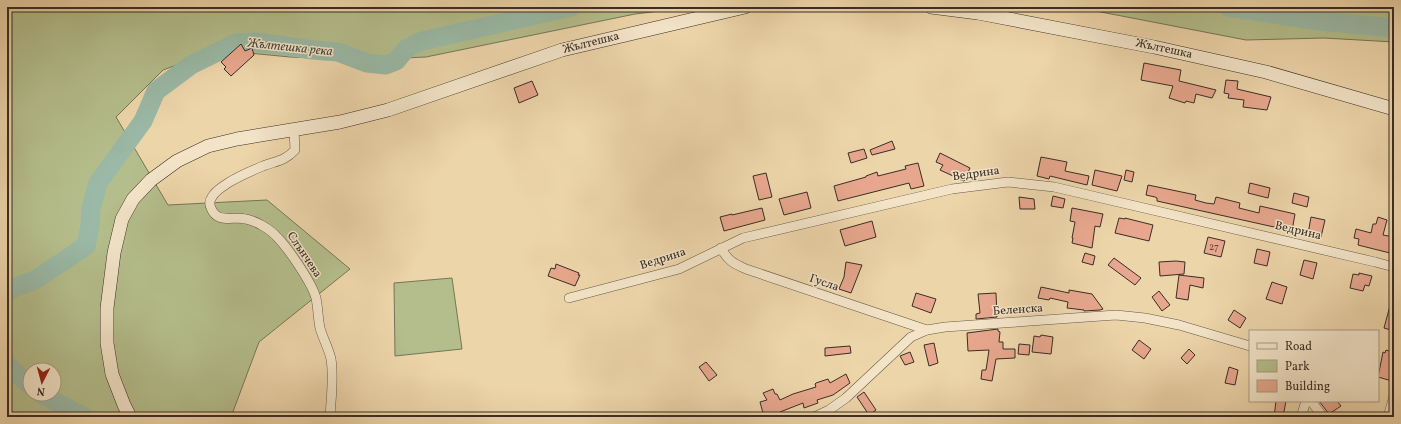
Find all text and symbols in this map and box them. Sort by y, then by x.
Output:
street label: Жълтешка [561,28,621,58]
water label: Жълтешка река [245,34,334,61]
street label: Жълтешка [1134,35,1194,63]
street label: Ведрина [951,163,1001,185]
street label: Ведрина [1273,218,1323,244]
street label: Слънчева [283,229,325,281]
house number: 27 [1209,240,1219,254]
street label: Ведрина [638,244,688,274]
street label: Гусла [807,270,841,296]
street label: Беленска [992,300,1044,320]
legend [1249,330,1379,402]
text: Road [1285,339,1312,355]
text: Park [1285,359,1310,375]
north arrow [22,362,62,402]
text: Building [1285,379,1330,395]
text: N [36,383,46,398]

